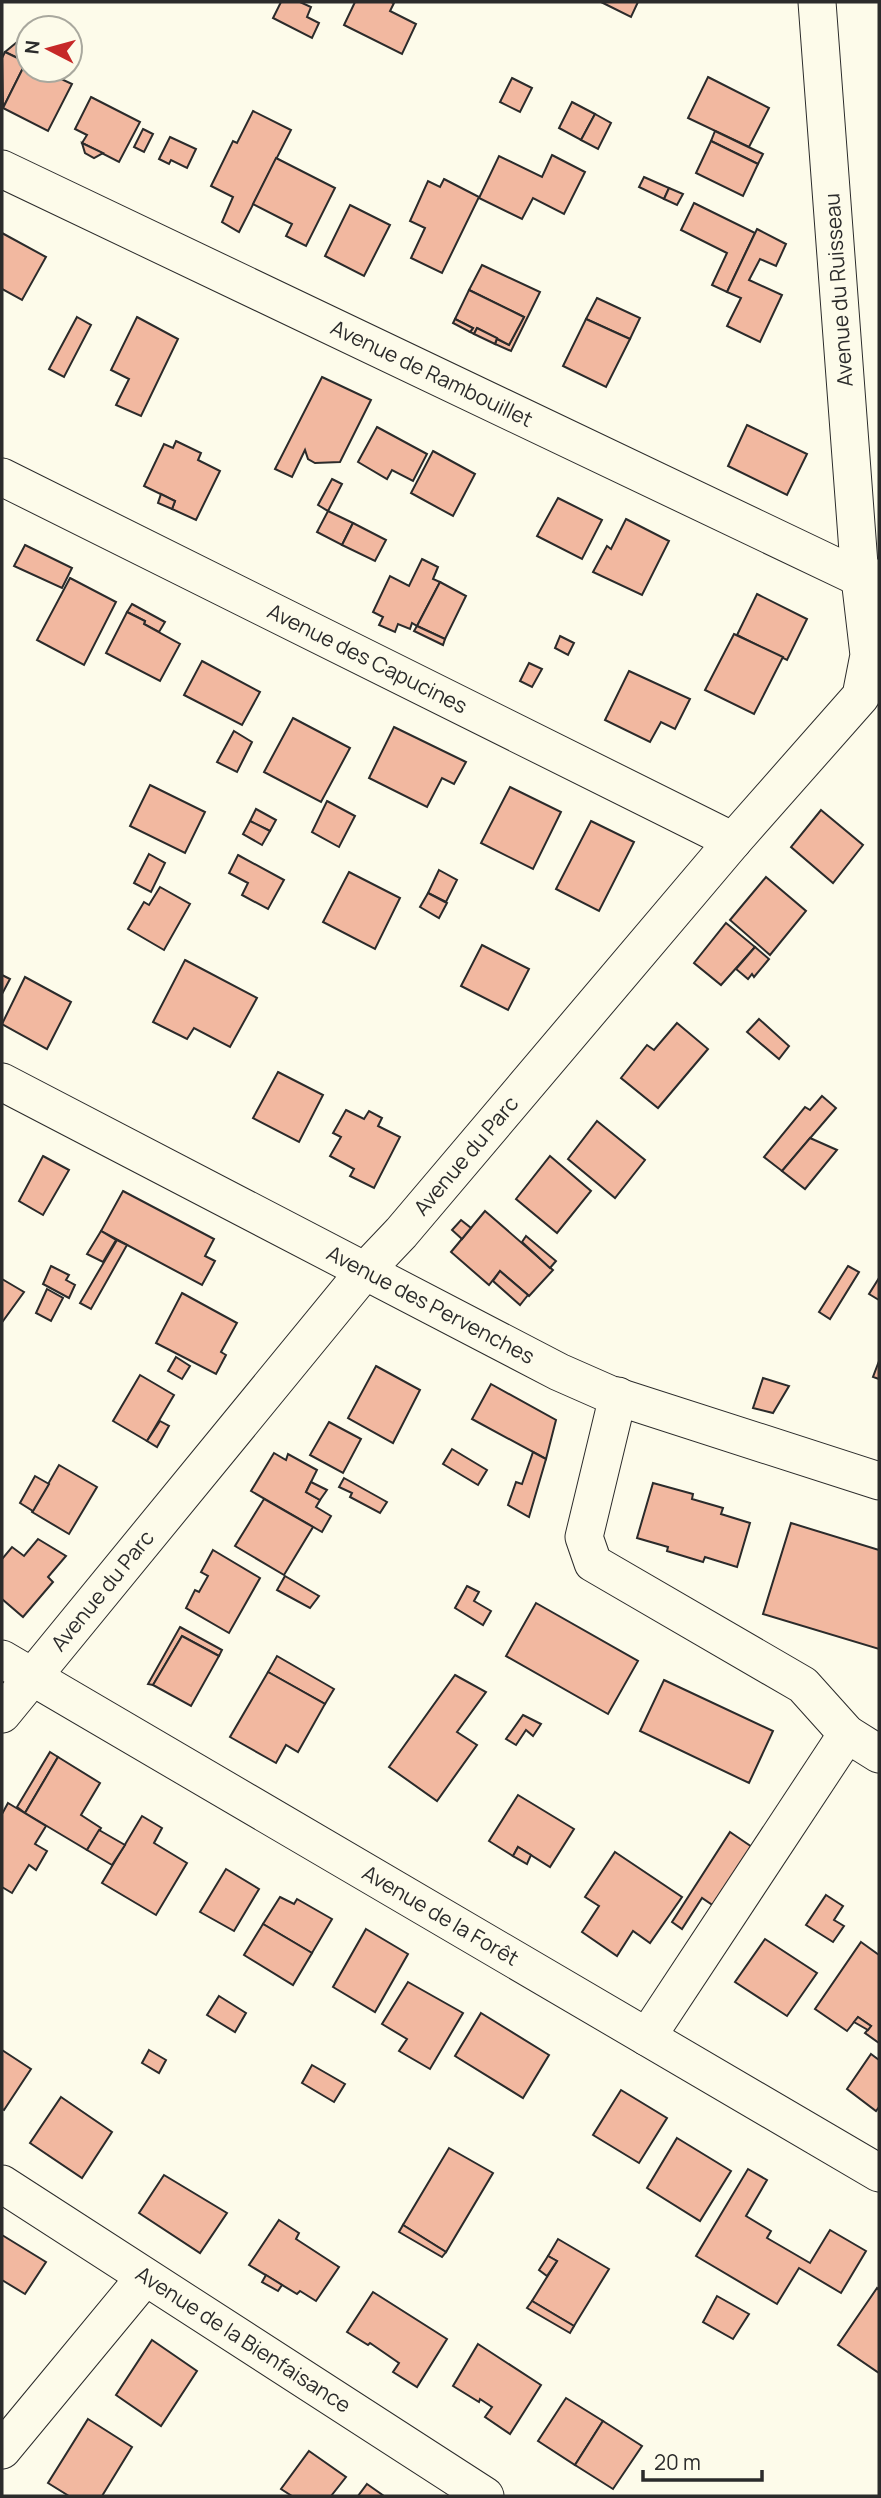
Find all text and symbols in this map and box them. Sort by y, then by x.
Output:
north arrow [14,14,84,84]
text: N [18,39,46,55]
street label: Avenue du Ruisseau [817,192,859,388]
street label: Avenue de Rambouillet [327,313,538,433]
street label: Avenue des Capucines [263,596,472,719]
street label: Avenue du Parc [407,1090,524,1221]
street label: Avenue des Pervenches [322,1238,540,1370]
street label: Avenue du Parc [44,1524,160,1657]
street label: Avenue de la Forêt [357,1858,524,1972]
street label: Avenue de la Bienfaisance [131,2259,356,2419]
scale bar [643,2438,762,2482]
text: 20 m [654,2448,701,2476]

